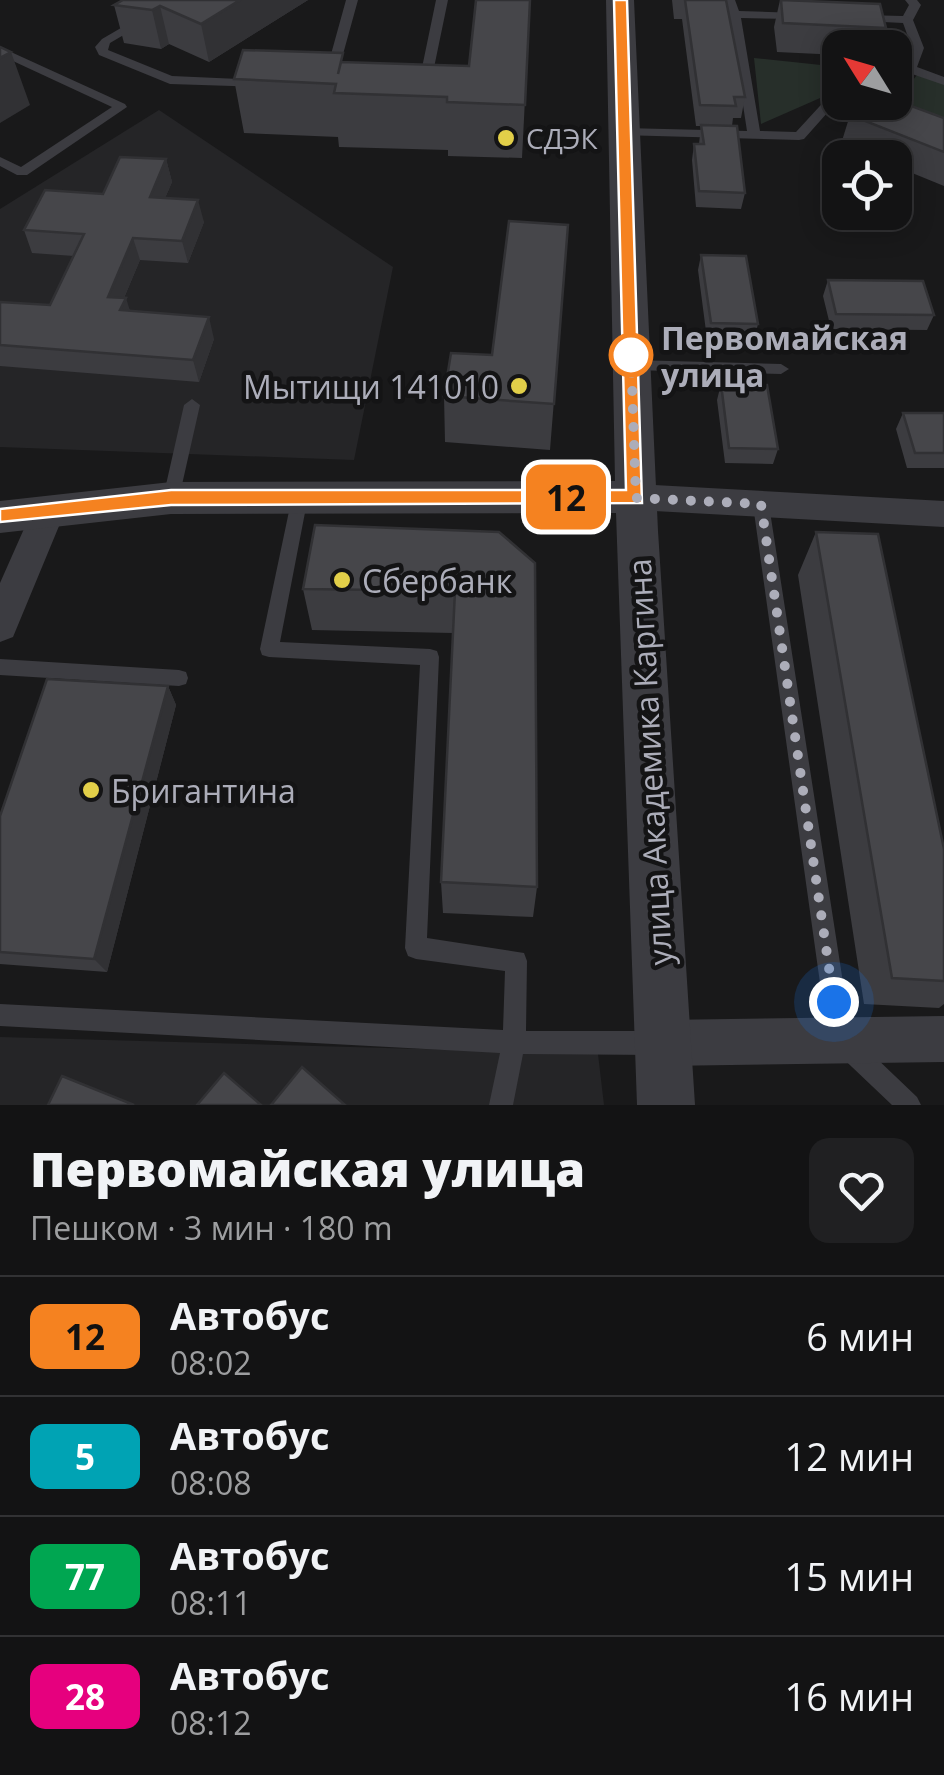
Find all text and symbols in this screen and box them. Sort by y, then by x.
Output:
north arrow [822,30,912,120]
map controls [822,30,912,230]
place label: СДЭК [526,119,598,157]
marker: СДЭК [495,127,517,149]
button: locate [822,140,912,230]
place label: Первомайская улица [661,316,908,396]
marker: Первомайская улица [610,334,652,376]
place label: Мытищи 141010 [243,365,499,408]
marker: Мытищи 141010 [508,375,530,397]
line badge: 12 [521,464,611,530]
text: 12 [546,474,586,521]
street label: улица Академика Каргина [617,558,681,966]
place label: Сбербанк [362,559,513,602]
marker: Сбербанк [331,569,353,591]
place label: Бригантина [111,769,296,812]
marker: Бригантина [80,779,102,801]
your location [809,977,859,1027]
text: Первомайская улица [30,1136,585,1201]
button: heart [809,1138,914,1243]
text: Пешком · 3 мин · 180 m [30,1206,393,1249]
text: Автобус [170,1289,329,1341]
text: 6 мин [806,1310,914,1362]
text: 12 [65,1313,105,1360]
text: 08:02 [170,1341,252,1384]
text: Автобус [170,1409,329,1461]
text: 12 мин [785,1430,914,1482]
text: 5 [75,1433,95,1480]
text: 08:08 [170,1461,252,1504]
text: Автобус [170,1529,329,1581]
text: 15 мин [785,1550,914,1602]
text: 77 [65,1553,105,1600]
text: 08:11 [170,1581,252,1624]
text: Автобус [170,1649,329,1701]
text: 16 мин [785,1670,914,1722]
text: 28 [65,1673,105,1720]
text: 08:12 [170,1701,252,1744]

